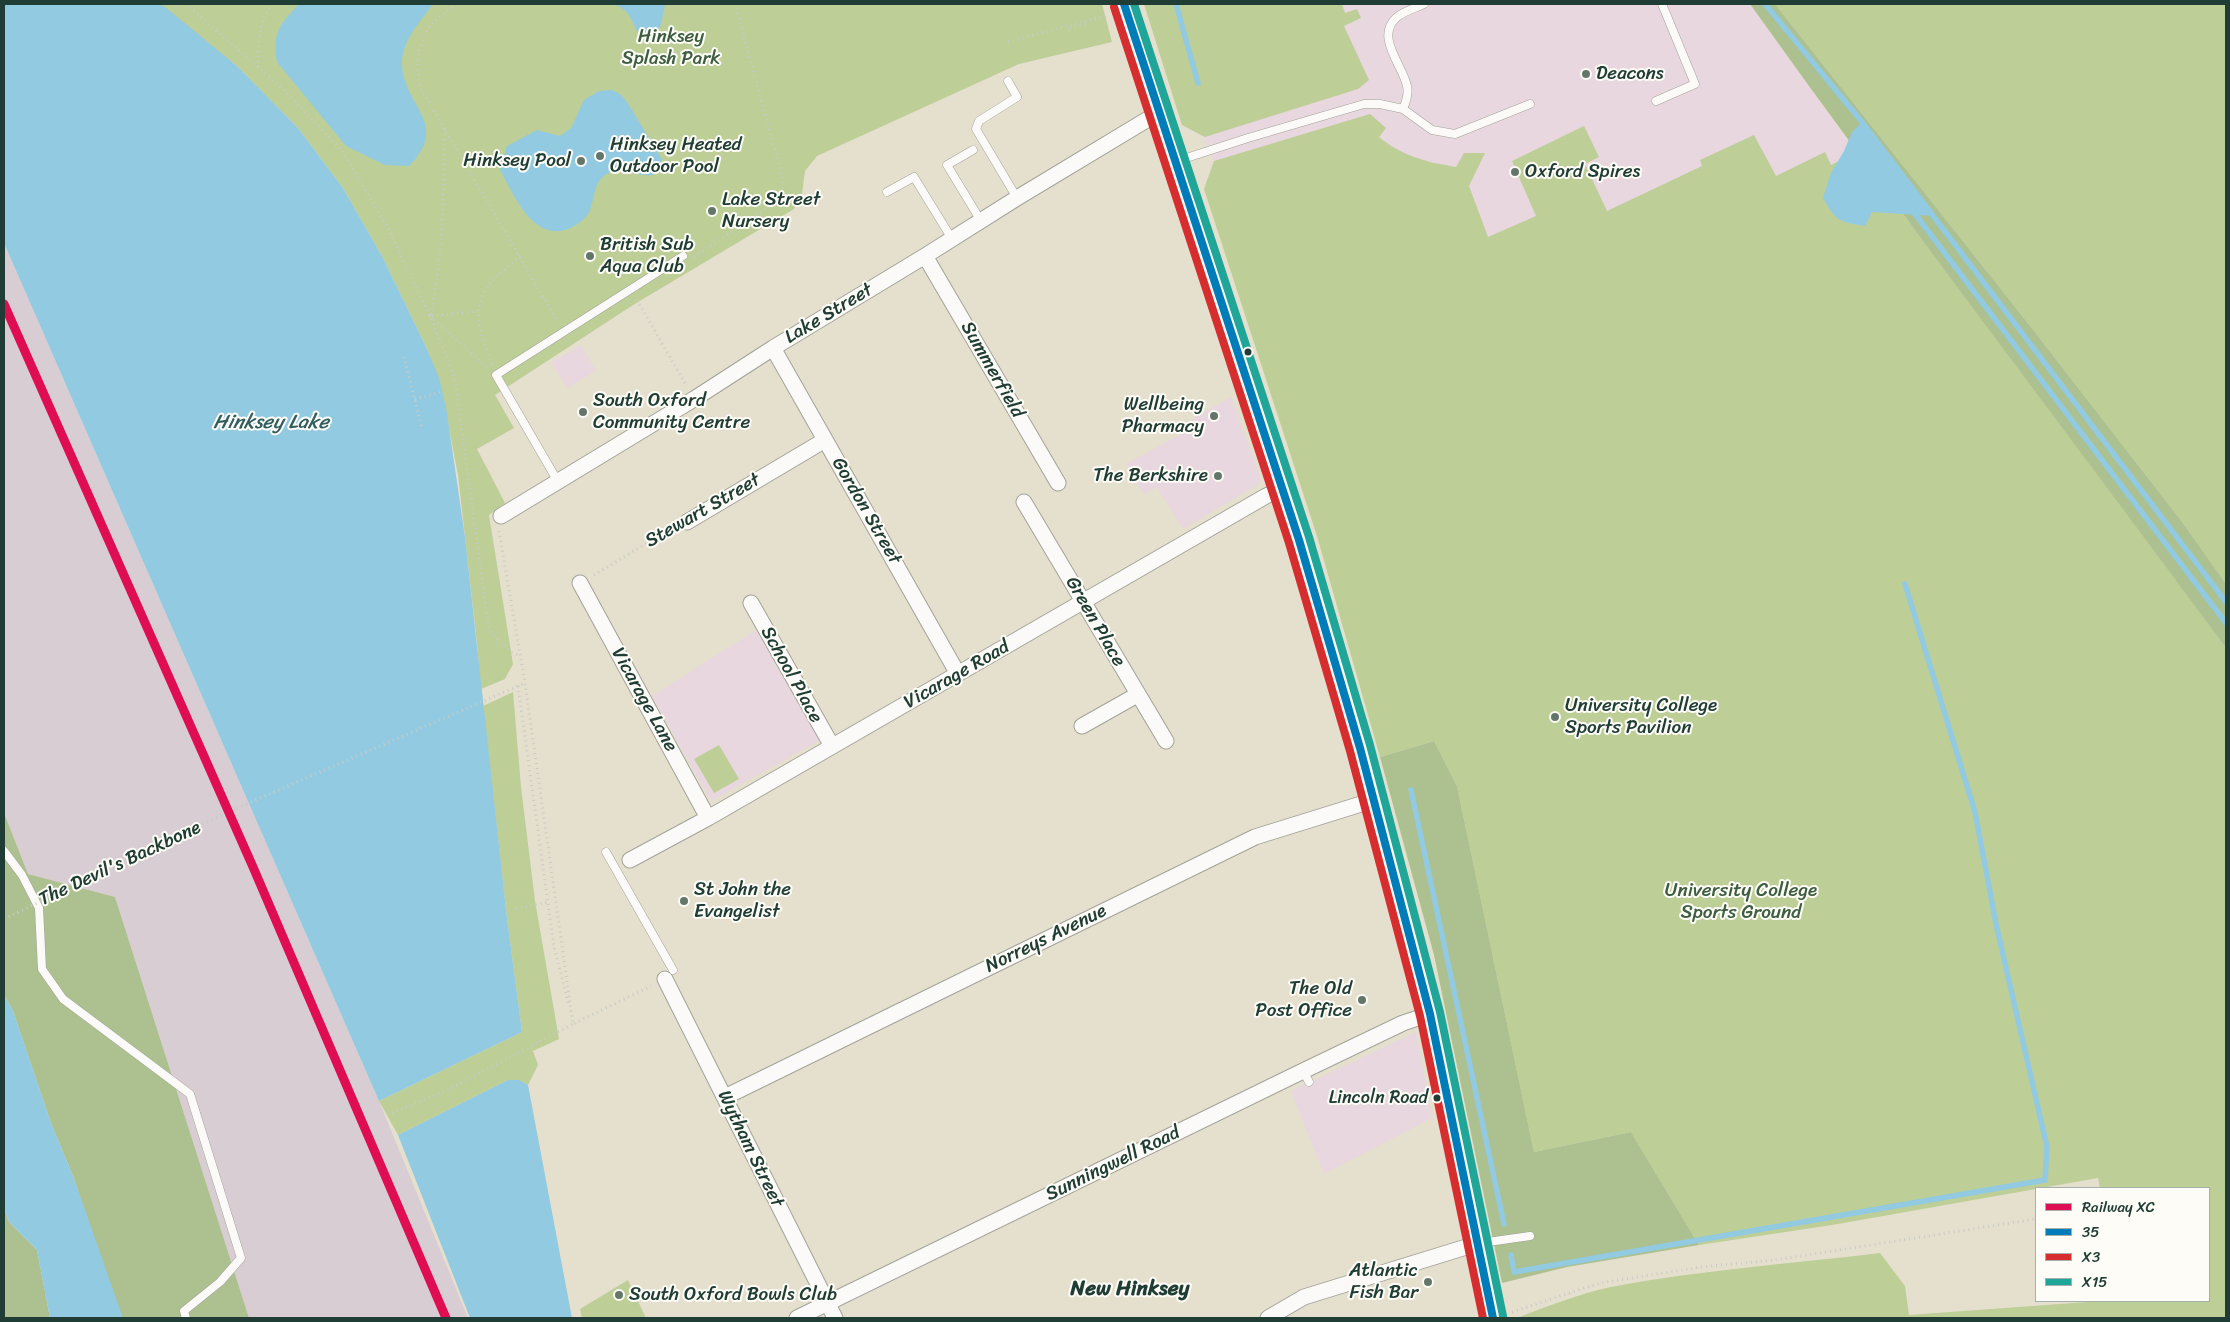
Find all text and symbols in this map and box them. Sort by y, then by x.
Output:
park label: Hinksey Splash Park [622,26,720,70]
place label: Deacons [1596,63,1664,85]
marker: Deacons [1580,68,1592,80]
place label: Hinksey Heated Outdoor Pool [610,134,742,178]
place label: Hinksey Pool [463,150,571,172]
marker: Hinksey Heated Outdoor Pool [594,150,606,162]
marker: Hinksey Pool [575,155,587,167]
place label: Oxford Spires [1525,161,1640,183]
marker: Oxford Spires [1509,166,1521,178]
place label: Lake Street Nursery [722,189,820,233]
marker: Lake Street Nursery [706,205,718,217]
place label: British Sub Aqua Club [600,234,694,278]
marker: British Sub Aqua Club [584,250,596,262]
street label: Lake Street [781,279,877,349]
street label: Summerfield [955,318,1029,422]
unlabelled marker [1243,347,1253,357]
place label: South Oxford Community Centre [593,390,750,434]
place label: Wellbeing Pharmacy [1122,394,1204,438]
marker: South Oxford Community Centre [577,406,589,418]
marker: Wellbeing Pharmacy [1208,410,1220,422]
water label: Hinksey Lake [213,411,329,435]
street label: Gordon Street [826,454,906,568]
place label: The Berkshire [1093,465,1208,487]
street label: Stewart Street [641,469,765,553]
marker: The Berkshire [1212,470,1224,482]
street label: Green Place [1060,573,1130,671]
street label: School Place [755,623,827,727]
street label: Vicarage Road [900,636,1014,714]
street label: Vicarage Lane [606,644,682,756]
place label: University College Sports Pavilion [1565,695,1717,739]
marker: University College Sports Pavilion [1549,711,1561,723]
street label: The Devil's Backbone [35,816,205,912]
place label: St John the Evangelist [694,879,791,923]
park label: University College Sports Ground [1665,880,1817,924]
marker: St John the Evangelist [678,895,690,907]
street label: Norreys Avenue [982,900,1110,978]
place label: The Old Post Office [1255,978,1352,1022]
marker: The Old Post Office [1356,994,1368,1006]
street label: Wytham Street [712,1087,788,1211]
place label: Lincoln Road [1329,1087,1428,1109]
marker: Lincoln Road [1432,1093,1442,1103]
street label: Sunningwell Road [1042,1122,1184,1206]
legend [2035,1187,2210,1302]
text: Railway XC [2082,1194,2155,1220]
text: 35 [2082,1219,2099,1245]
text: X3 [2082,1244,2100,1270]
place label: Atlantic Fish Bar [1349,1260,1418,1304]
text: X15 [2082,1269,2108,1295]
marker: Atlantic Fish Bar [1422,1276,1434,1288]
district label: New Hinksey [1071,1277,1189,1303]
place label: South Oxford Bowls Club [629,1284,837,1306]
marker: South Oxford Bowls Club [613,1289,625,1301]

